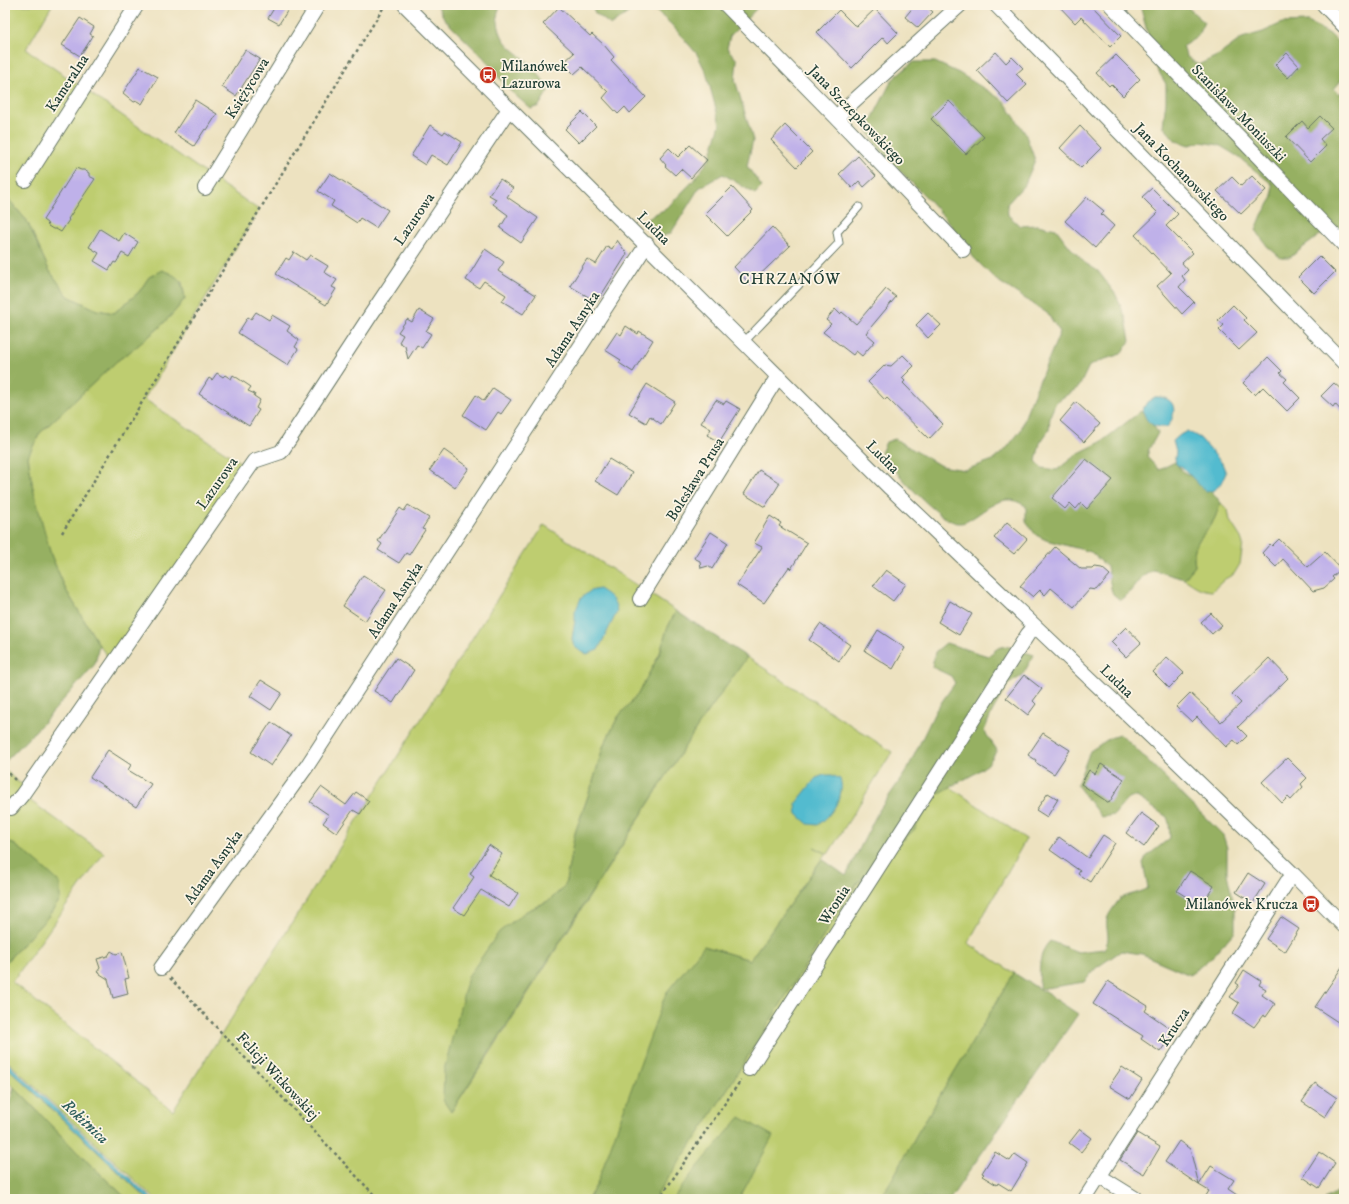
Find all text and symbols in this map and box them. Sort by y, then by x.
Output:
street label: Kameralna [42,50,93,116]
street label: Księżycowa [221,54,274,122]
place label: Milanówek Lazurowa [501,57,568,93]
street label: Jana Szczepkowskiego [803,60,909,169]
street label: Stanisława Moniuszki [1187,61,1290,166]
bus stop icon: Milanówek Lazurowa [478,65,498,85]
street label: Jana Kochanowskiego [1128,118,1233,226]
street label: Lazurowa [390,189,439,249]
street label: Ludna [633,208,675,250]
district label: CHRZANÓW [739,269,841,289]
street label: Adama Asnyka [541,287,604,371]
street label: Bolesława Prusa [662,433,729,525]
street label: Ludna [862,437,904,479]
street label: Lazurowa [192,453,243,513]
street label: Adama Asnyka [364,558,427,642]
street label: Ludna [1096,661,1138,702]
street label: Adama Asnyka [180,826,247,908]
street label: Wronia [814,881,855,930]
bus stop icon: Milanówek Krucza [1301,894,1321,914]
place label: Milanówek Krucza [1185,895,1299,914]
street label: Krucza [1155,1004,1194,1050]
street label: Felicji Witkowskiej [232,1028,323,1124]
water label: Rokitnica [57,1094,113,1148]

